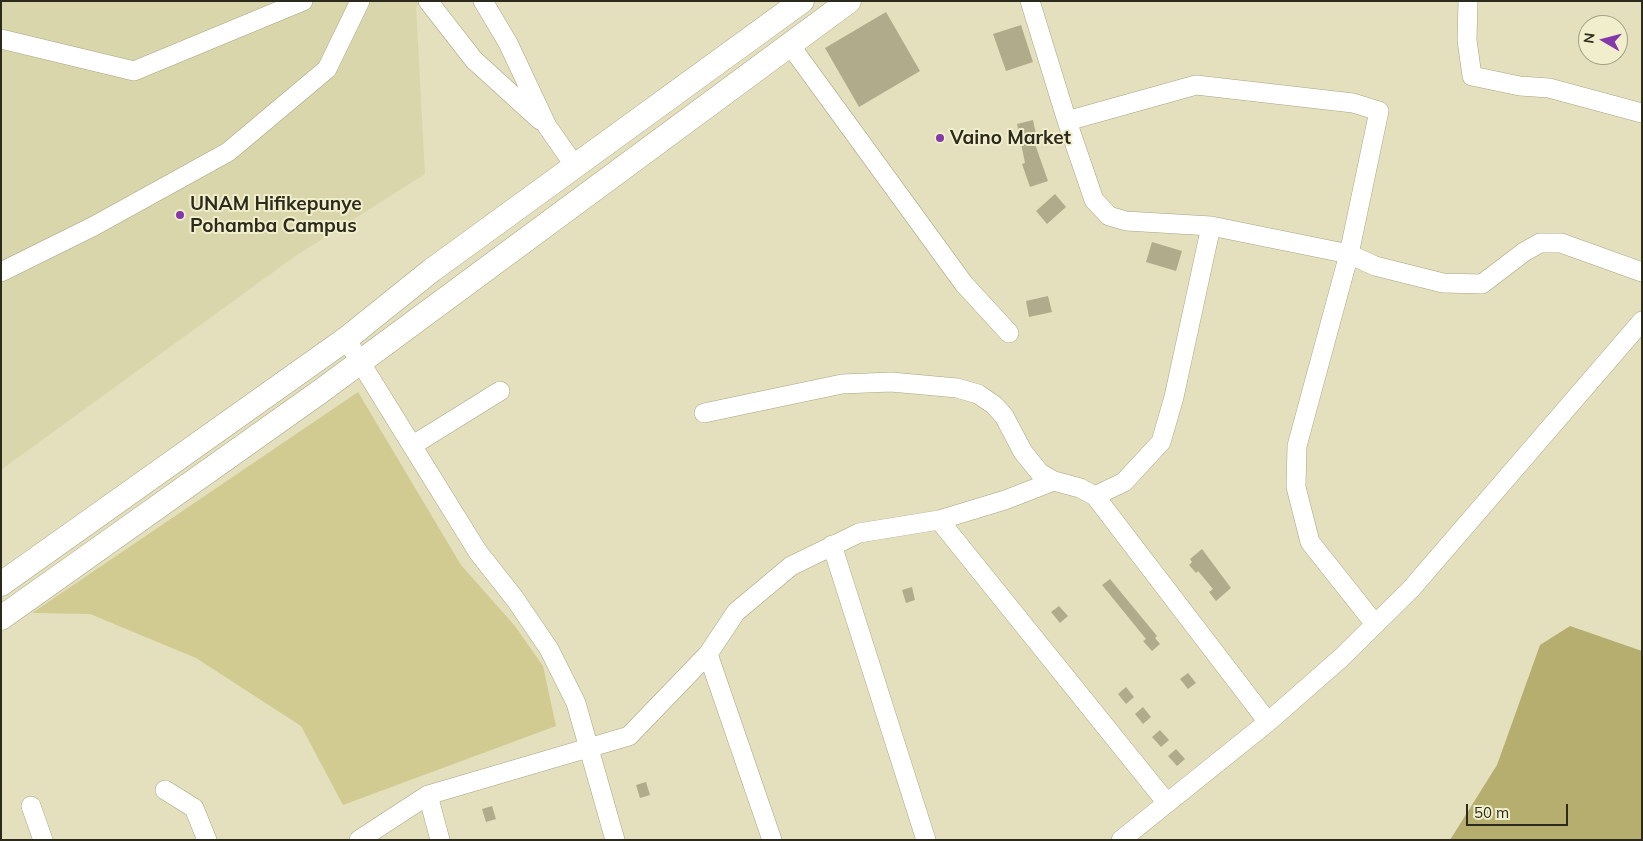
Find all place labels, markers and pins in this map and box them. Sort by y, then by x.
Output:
place label: Vaino Market [950,127,1071,149]
marker: Vaino Market [934,132,946,144]
place label: UNAM Hifikepunye Pohamba Campus [190,193,362,237]
marker: UNAM Hifikepunye Pohamba Campus [174,209,186,221]

